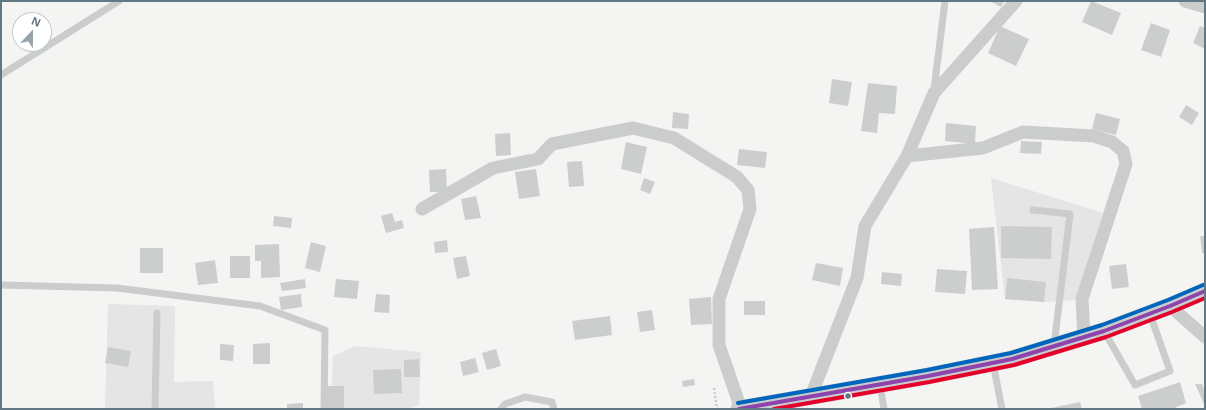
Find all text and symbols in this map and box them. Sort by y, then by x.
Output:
north arrow [12,12,52,52]
text: N [29,13,43,30]
unlabelled marker [843,391,853,401]

